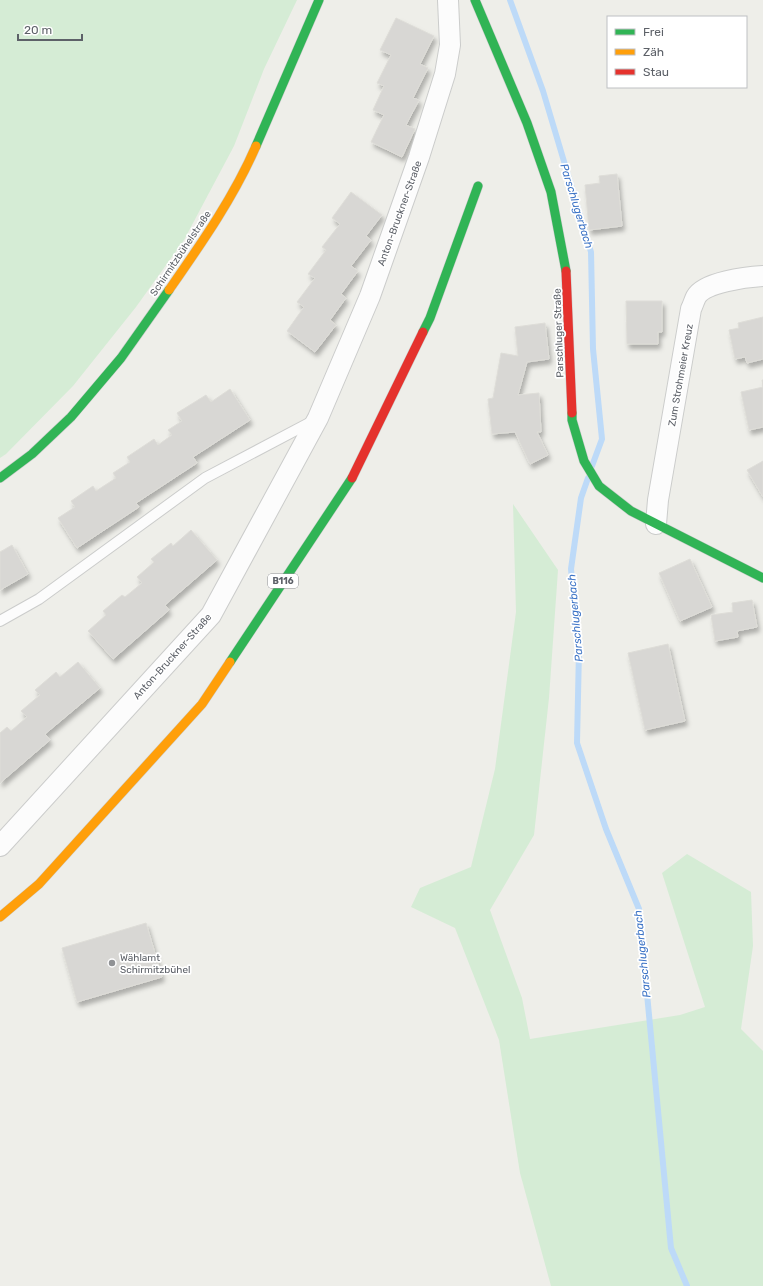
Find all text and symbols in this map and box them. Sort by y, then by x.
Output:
scale bar [18,16,82,42]
legend [607,16,747,88]
text: 20 m [24,23,52,37]
text: Frei [643,25,664,39]
text: Zäh [643,45,664,59]
text: Stau [643,65,669,79]
street label: Anton-Bruckner-Straße [375,159,425,268]
water label: Parschlugerbach [557,162,596,250]
street label: Schirmitzbühelstraße [148,208,214,298]
street label: Parschluger Straße [551,288,567,378]
street label: Zum Strohmeier Kreuz [666,323,696,427]
water label: Parschlugerbach [565,573,586,662]
road number: B116 [268,574,298,588]
street label: Anton-Bruckner-Straße [131,611,215,702]
water label: Parschlugerbach [631,909,654,998]
place label: Wählamt Schirmitzbühel [120,952,190,976]
marker: Wählamt Schirmitzbühel [107,958,117,968]

